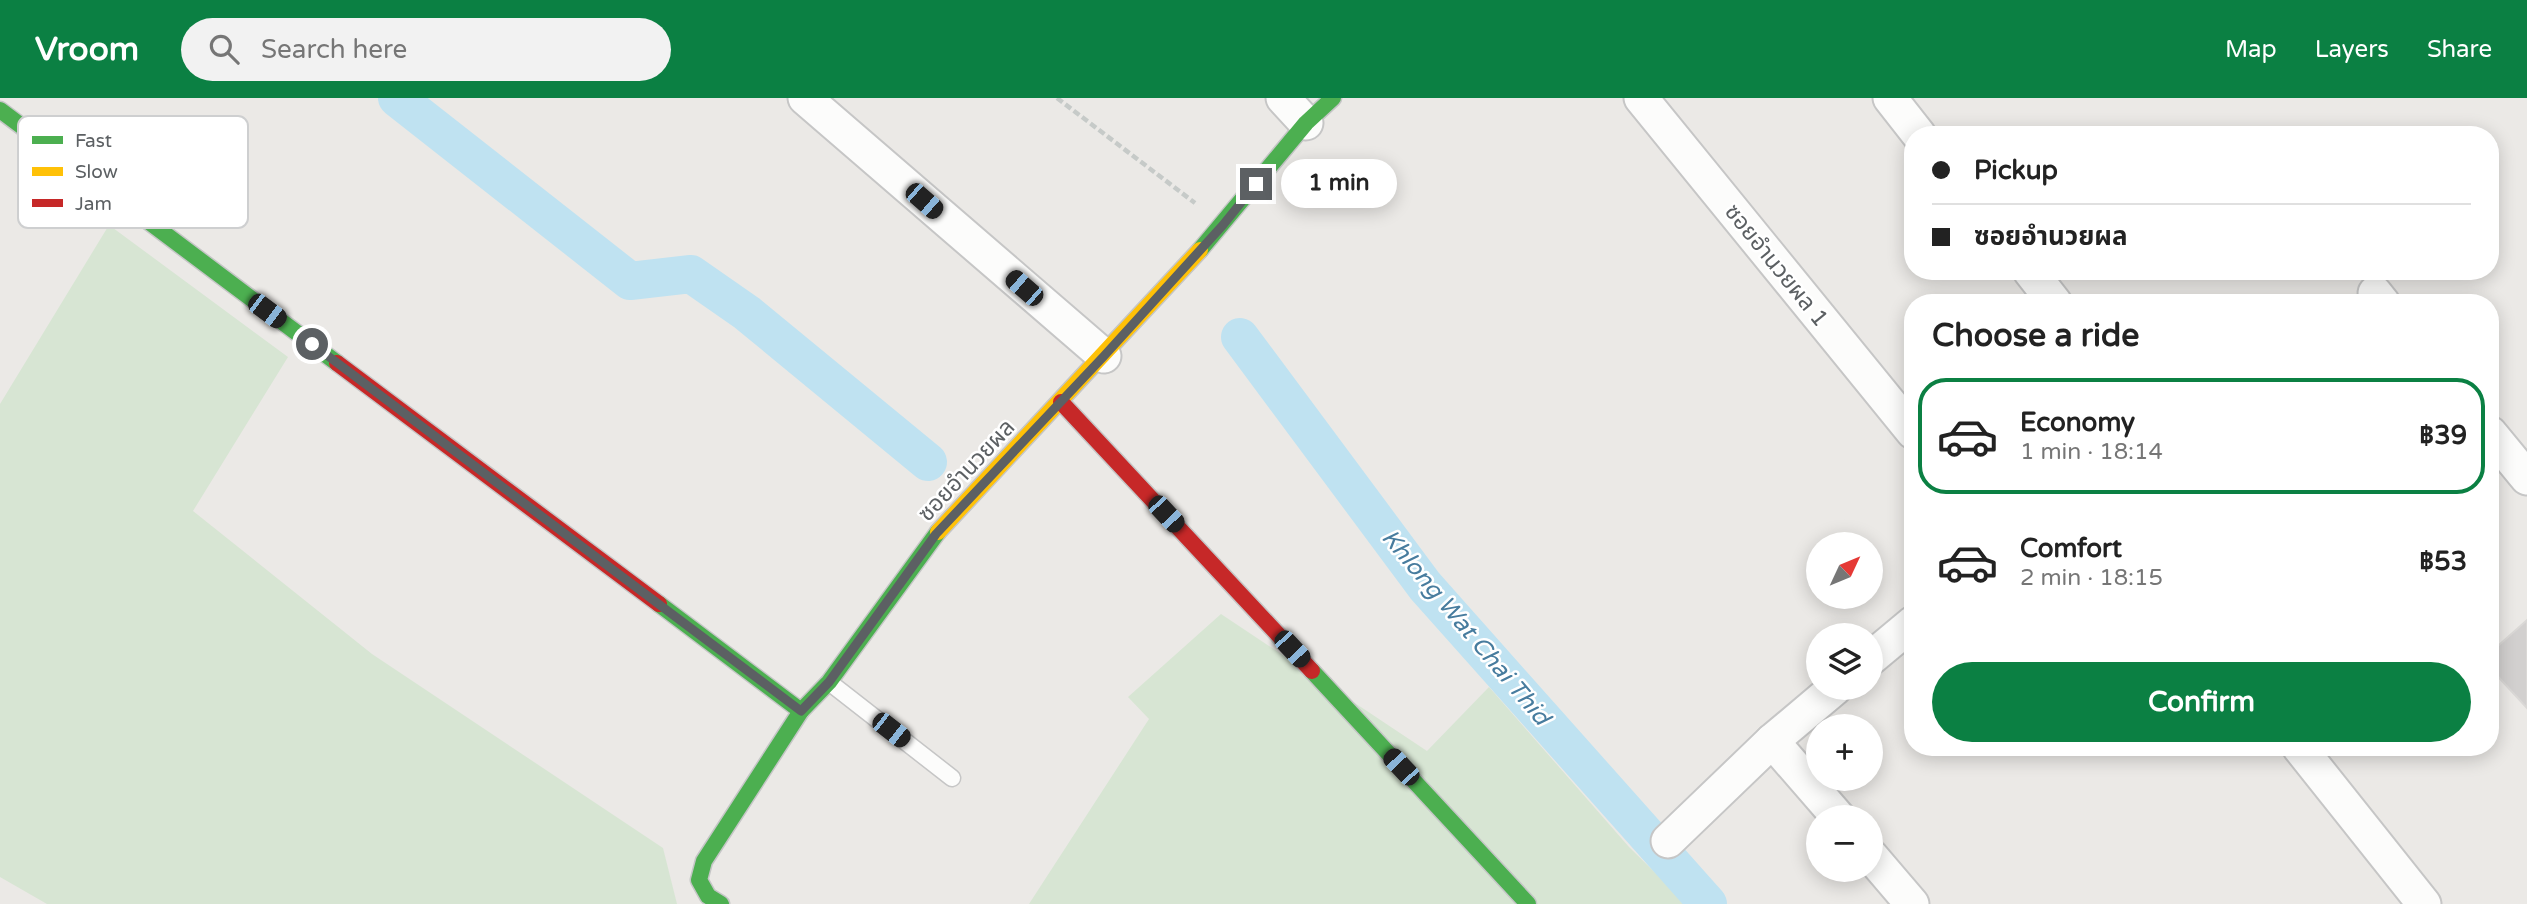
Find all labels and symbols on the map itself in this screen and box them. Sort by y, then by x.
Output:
legend [18,116,248,228]
text: Fast [75,130,112,152]
callout: 1 min [1280,160,1396,208]
text: Slow [75,161,118,183]
route end [1240,168,1272,200]
car [902,179,947,223]
text: Jam [75,193,112,215]
street label: ซอยอำนวยผล 1 [1718,199,1834,333]
car [1002,266,1047,310]
car [244,290,291,332]
route start [296,328,328,360]
street label: ซอยอำนวยผล [912,414,1021,528]
car [1144,491,1189,537]
water label: Khlong Wat Chai Thid [1375,524,1558,733]
north arrow [1806,532,1883,609]
car [1270,626,1315,672]
car [868,709,915,751]
car [1379,744,1424,790]

